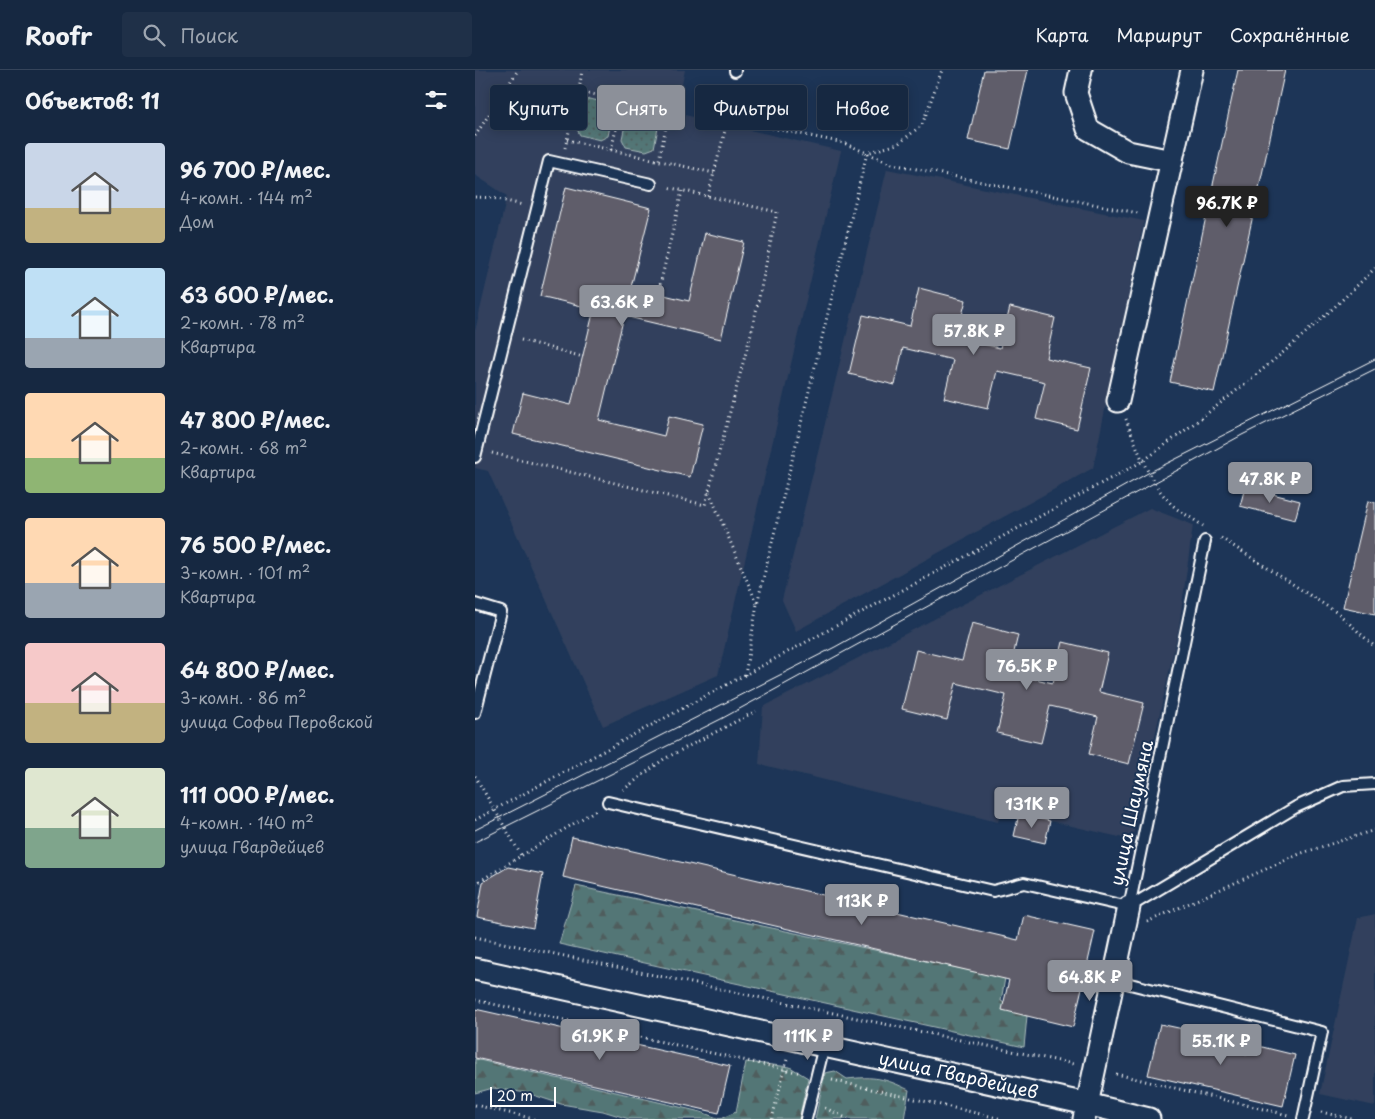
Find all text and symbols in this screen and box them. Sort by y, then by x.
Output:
search box [122,12,472,57]
text: Roofr [25,17,92,53]
icon: search [140,21,168,49]
text: Поиск [180,21,238,49]
text: Карта [1036,21,1088,48]
text: Маршрут [1116,21,1202,48]
text: Сохранённые [1230,21,1350,48]
text: Объектов: 11 [25,84,160,116]
chip: Купить [490,85,587,130]
chip: Снять [597,85,685,130]
chip: Фильтры [695,85,807,130]
chip: Новое [817,85,908,130]
icon: filters [422,86,450,114]
text: 96 700 ₽/мес. [180,153,331,185]
icon: home [65,163,125,223]
text: 4-комн. · 144 m² [180,185,313,209]
pin: 96.7K ₽ [1181,186,1273,228]
text: 96.7K ₽ [1196,190,1258,214]
text: Дом [180,209,214,233]
text: 63 600 ₽/мес. [180,278,334,310]
pin: 63.6K ₽ [576,284,668,327]
icon: home [65,288,125,348]
text: 63.6K ₽ [590,289,654,313]
text: 2-комн. · 78 m² [180,310,305,334]
pin: 57.8K ₽ [928,314,1020,356]
text: 57.8K ₽ [943,318,1005,342]
text: Квартира [180,334,255,358]
text: 47 800 ₽/мес. [180,403,331,435]
icon: home [65,413,125,473]
text: 2-комн. · 68 m² [180,435,307,459]
text: Квартира [180,459,255,483]
pin: 47.8K ₽ [1224,462,1316,504]
text: 47.8K ₽ [1239,466,1301,490]
text: 76 500 ₽/мес. [180,528,331,560]
icon: home [65,538,125,598]
text: 3-комн. · 101 m² [180,560,310,584]
text: Квартира [180,584,255,608]
pin: 76.5K ₽ [981,648,1073,691]
text: 64 800 ₽/мес. [180,653,334,685]
text: 76.5K ₽ [997,653,1057,677]
icon: home [65,663,125,723]
text: 3-комн. · 86 m² [180,685,307,709]
text: улица Софьи Перовской [180,709,373,733]
street label: улица Шаумяна [1102,737,1159,888]
text: 111 000 ₽/мес. [180,778,335,810]
pin: 131K ₽ [991,786,1073,829]
icon: home [65,788,125,848]
text: 131K ₽ [1005,791,1059,815]
text: 4-комн. · 140 m² [180,810,314,834]
text: улица Гвардейцев [180,834,324,858]
pin: 113K ₽ [821,884,903,926]
text: 113K ₽ [836,888,888,912]
pin: 64.8K ₽ [1044,960,1136,1002]
text: 64.8K ₽ [1058,964,1122,988]
pin: 61.9K ₽ [554,1018,646,1061]
pin: 111K ₽ [767,1018,849,1061]
text: 61.9K ₽ [572,1023,628,1047]
text: 111K ₽ [783,1023,833,1047]
pin: 55.1K ₽ [1175,1024,1267,1066]
text: 55.1K ₽ [1192,1028,1250,1052]
street label: улица Гвардейцев [877,1043,1041,1105]
scale bar [490,1084,556,1107]
text: 20 m [497,1085,533,1106]

